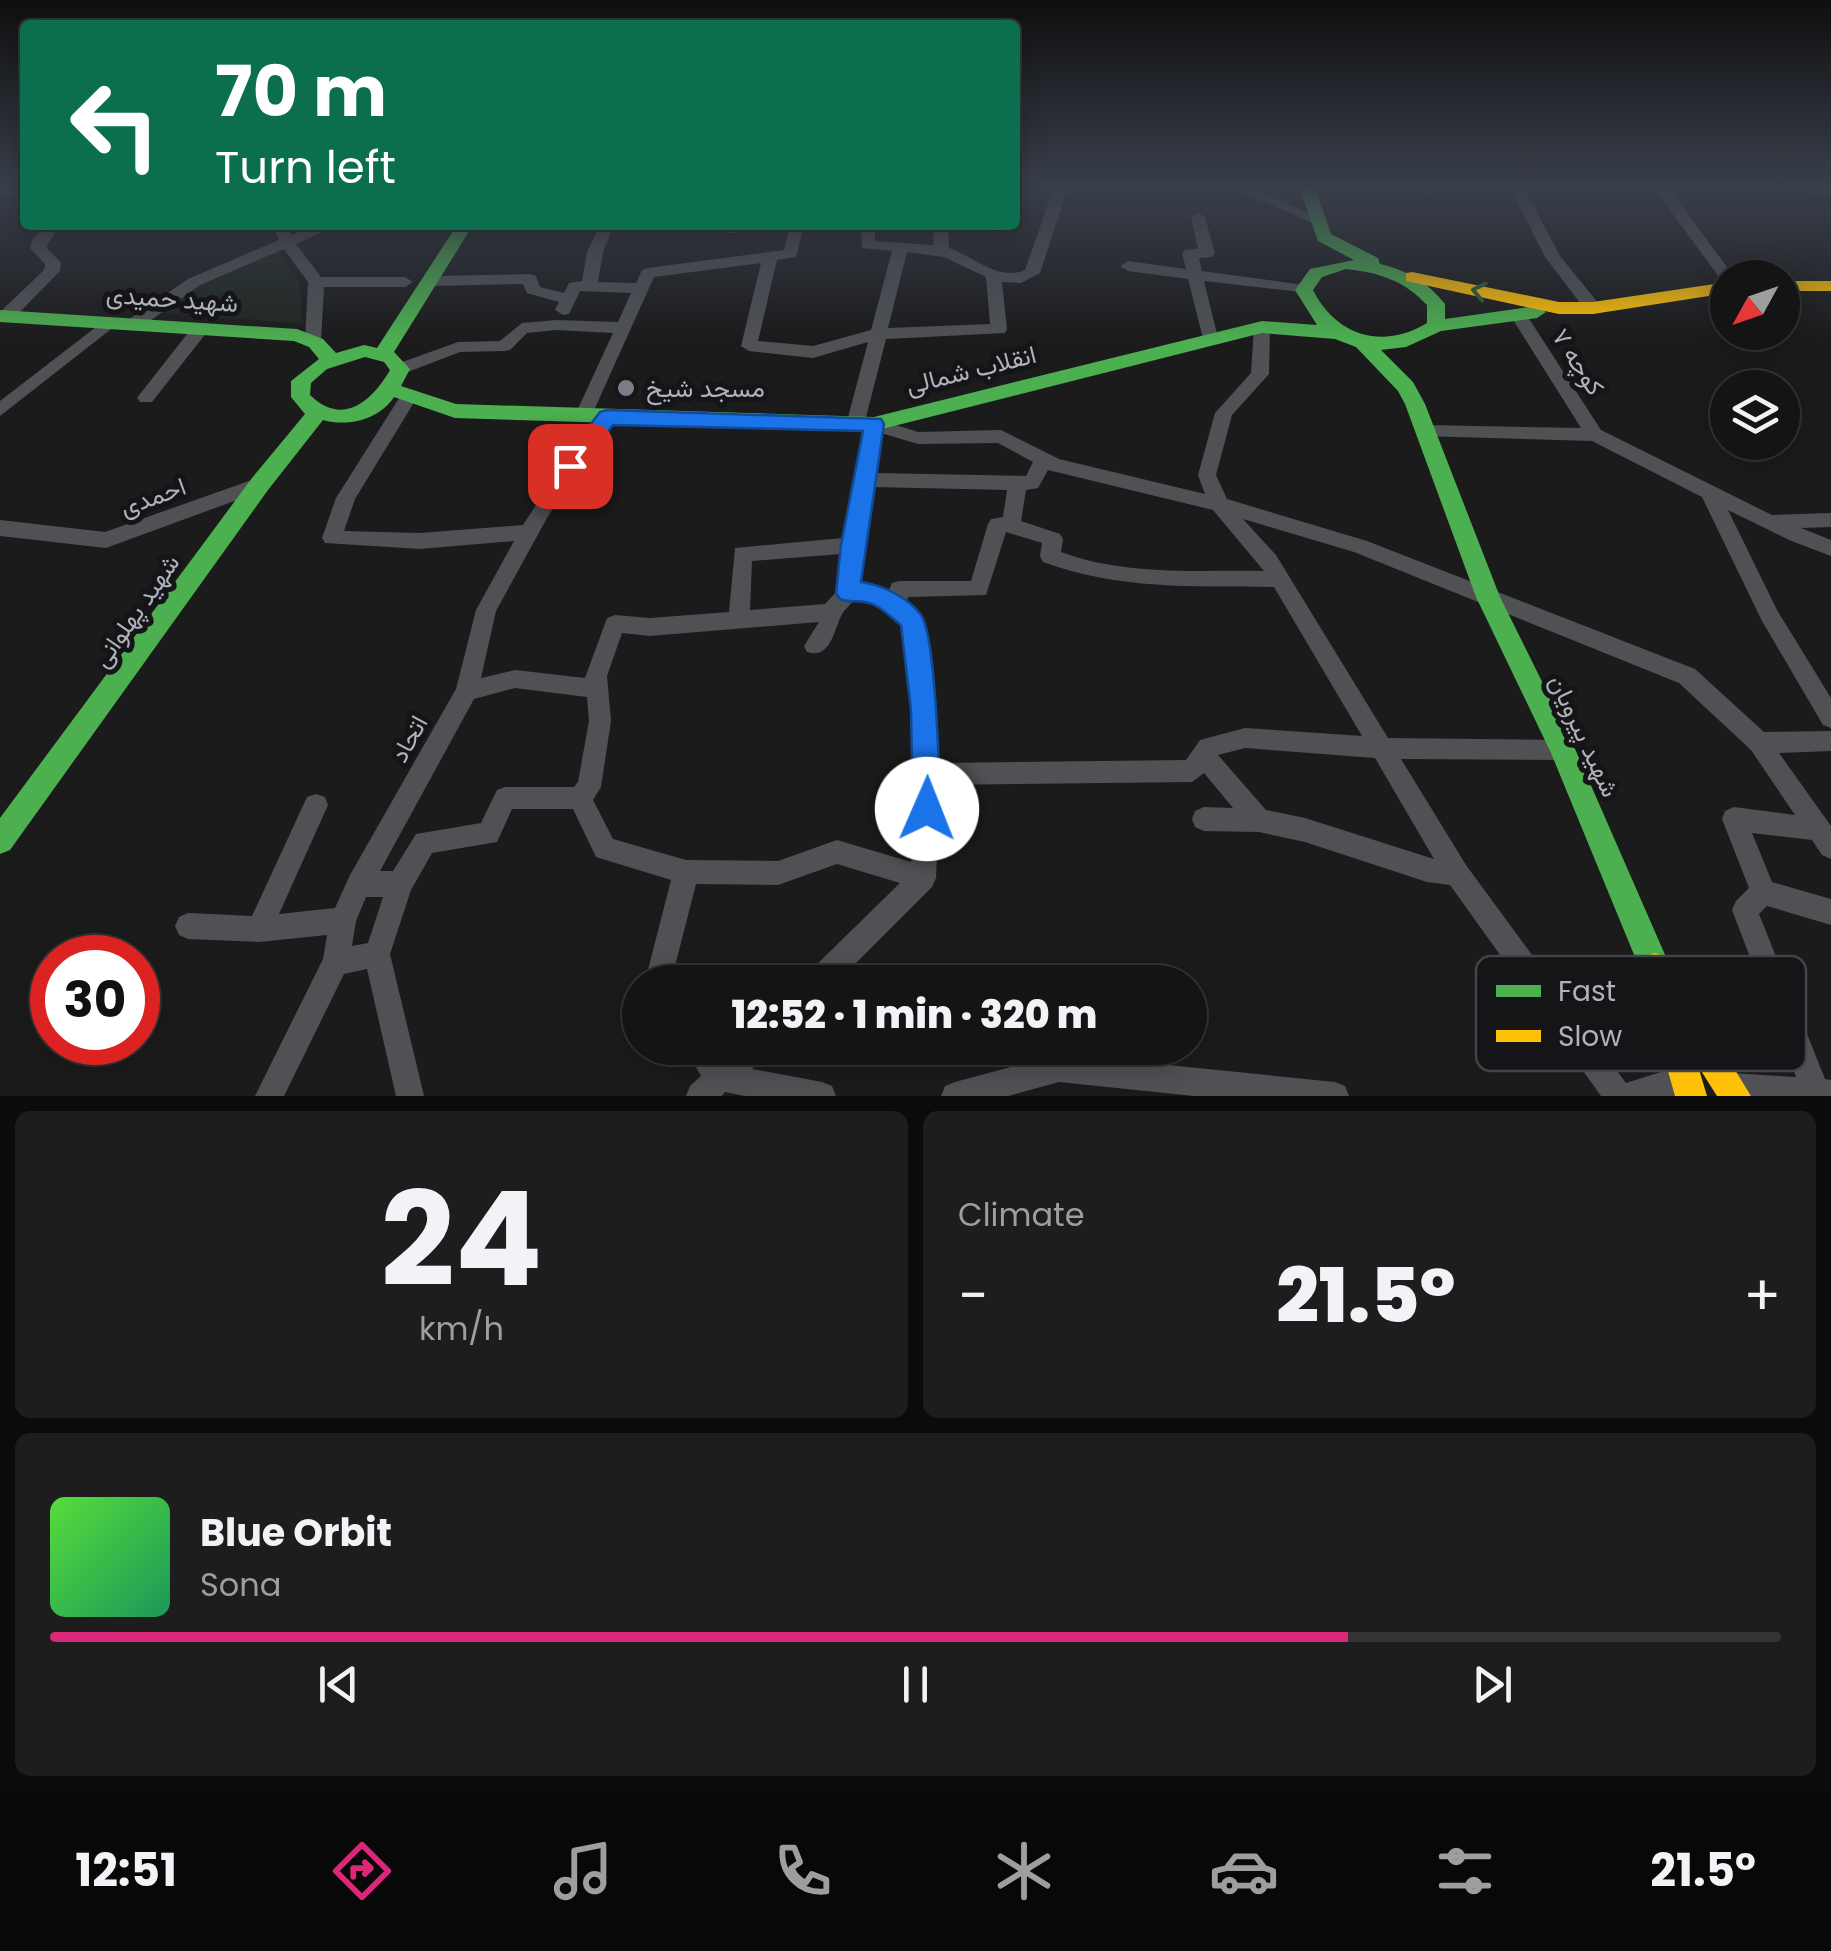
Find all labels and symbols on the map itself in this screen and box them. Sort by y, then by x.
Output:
north arrow [1710,260,1800,350]
street label: شهید حمیدی [105,277,239,321]
one-way arrow [1471,282,1488,303]
street label: کوچه ۷ [1543,322,1613,402]
street label: انقلاب شمالی [902,337,1040,403]
place label: مسجد شیخ [646,371,765,406]
marker: مسجد شیخ [615,377,637,399]
pin [528,424,613,509]
street label: احمدی [115,469,191,525]
street label: شهید پهلوانی [84,547,188,675]
street label: شهید پیرویان [1540,669,1628,803]
street label: اتحاد [382,709,436,769]
position arrow [875,757,979,861]
speed limit sign: 30 [30,935,160,1065]
legend [1476,956,1806,1071]
text: Fast [1558,972,1616,1011]
text: Slow [1558,1017,1622,1056]

